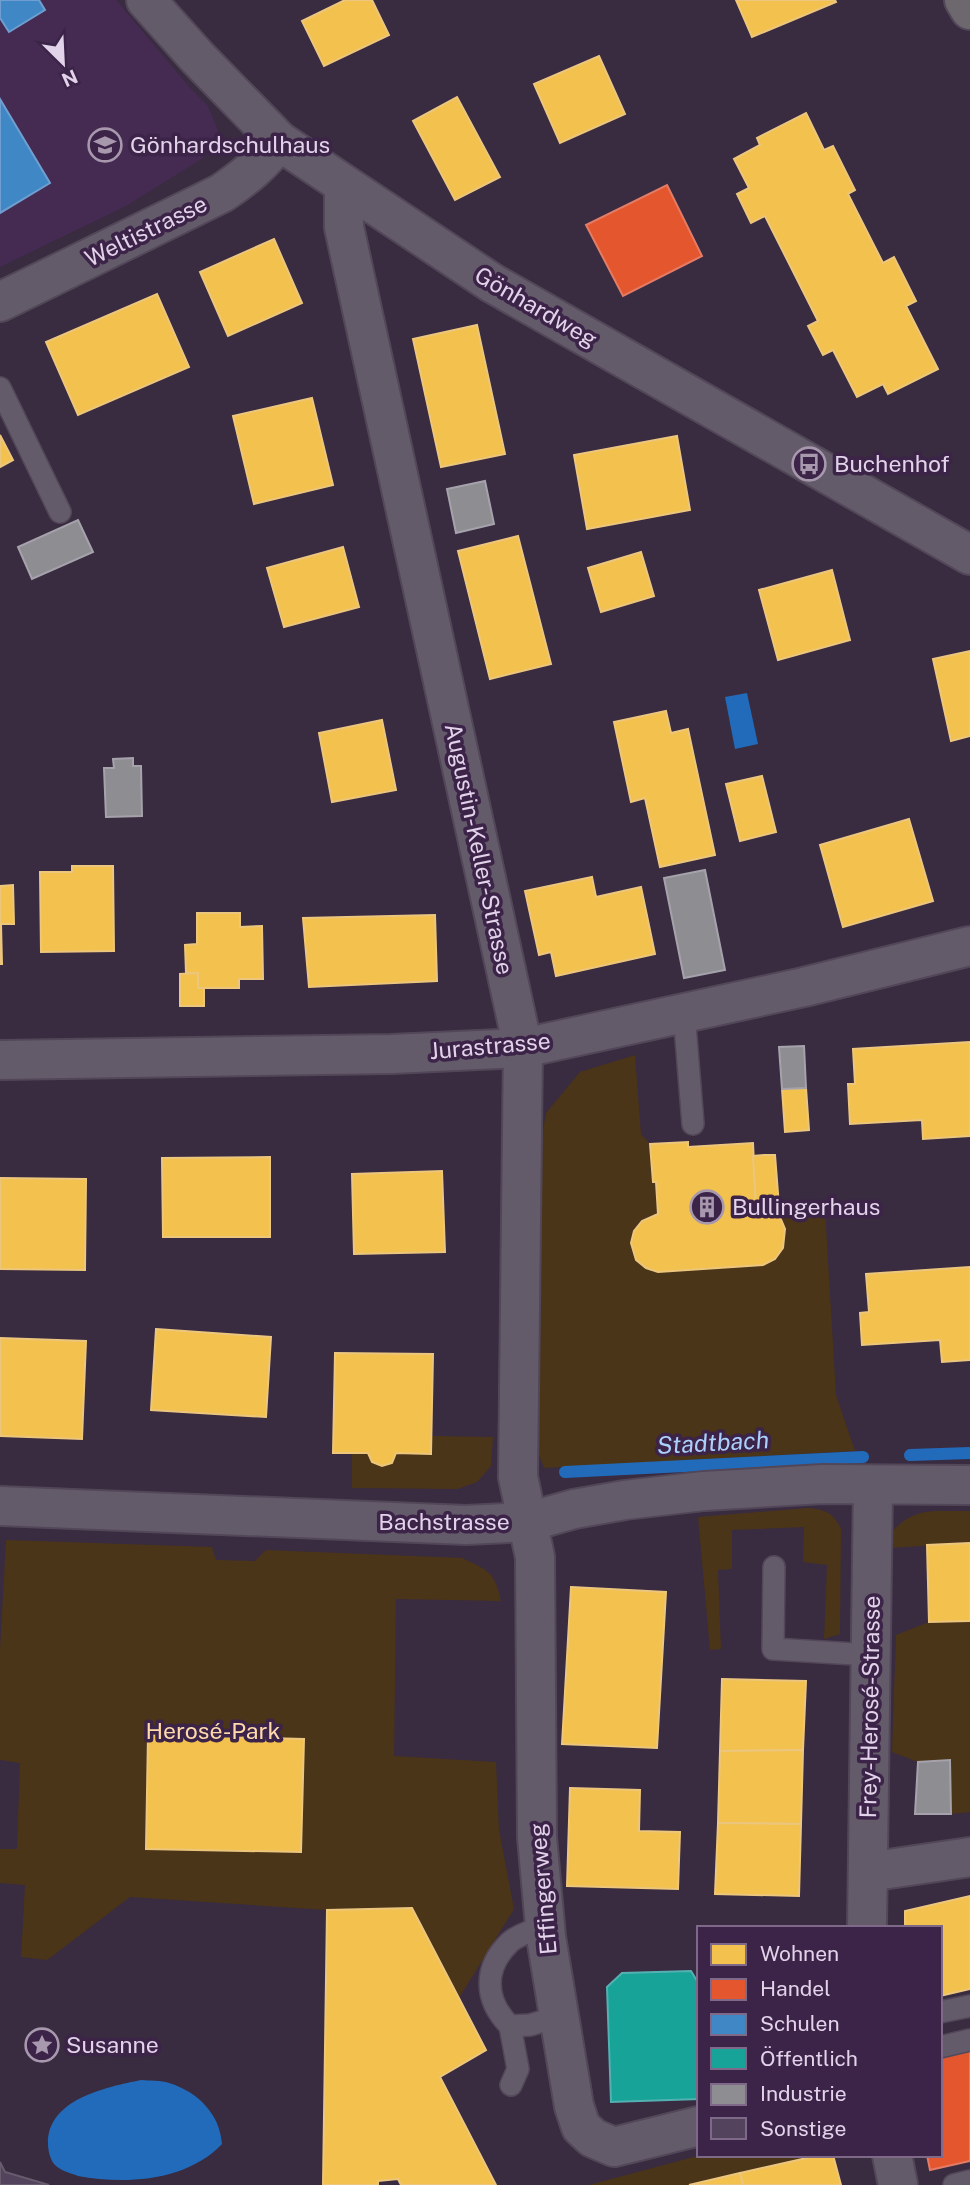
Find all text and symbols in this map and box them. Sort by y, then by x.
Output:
north arrow [28,28,98,98]
text: N [59,65,81,92]
school or university icon: Gönhardschulhaus [86,126,124,164]
place label: Gönhardschulhaus [130,131,330,158]
street label: Weltistrasse [80,189,211,272]
street label: Gönhardweg [470,261,602,352]
bus stop icon: Buchenhof [790,445,828,483]
place label: Buchenhof [834,450,950,477]
street label: Augustin-Keller-Strasse [440,721,519,977]
street label: Jurastrasse [428,1027,552,1064]
building icon: Bullingerhaus [688,1188,726,1226]
place label: Bullingerhaus [732,1193,880,1220]
water label: Stadtbach [656,1425,770,1459]
street label: Bachstrasse [378,1508,510,1535]
street label: Frey-Herosé-Strasse [854,1595,885,1819]
park label: Herosé-Park [146,1717,281,1744]
street label: Effingerweg [523,1822,562,1956]
legend [697,1926,942,2157]
text: Wohnen [760,1941,839,1966]
text: Handel [760,1976,831,2001]
text: Schulen [760,2011,840,2036]
place icon: Susanne [23,2026,61,2064]
place label: Susanne [66,2031,159,2058]
text: Öffentlich [760,2046,858,2071]
text: Industrie [760,2081,847,2106]
text: Sonstige [760,2116,846,2141]

